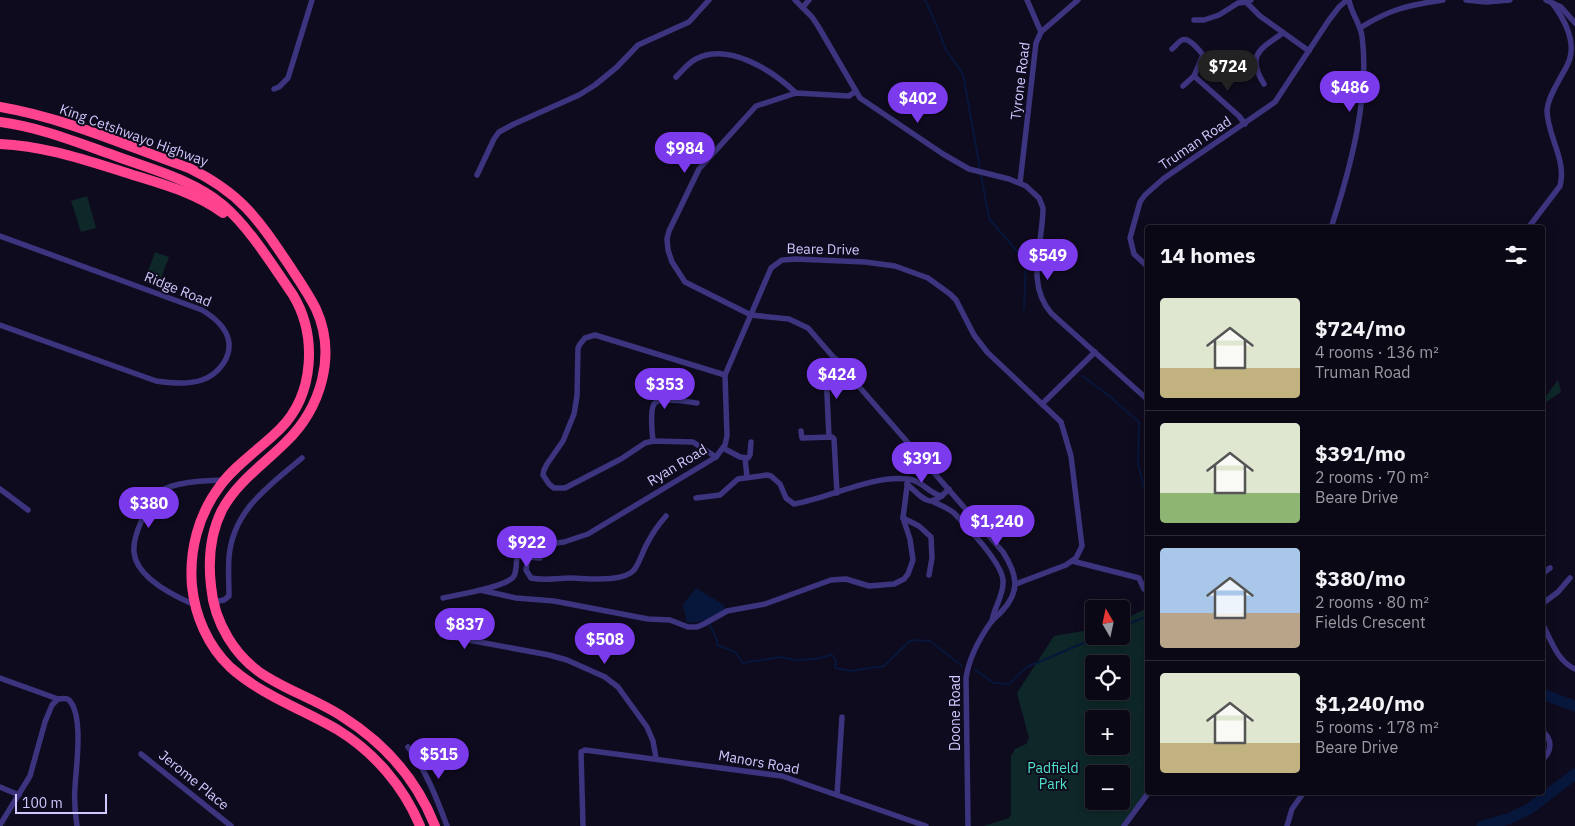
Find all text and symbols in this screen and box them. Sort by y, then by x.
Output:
street label: Tyrone Road [1006,41,1034,121]
pin: $724 [1198,49,1258,92]
text: $724 [1209,56,1247,76]
pin: $486 [1320,70,1380,113]
text: $486 [1331,77,1369,97]
pin: $402 [888,82,948,124]
text: $402 [899,88,937,108]
street label: King Cetshwayo Highway [57,100,211,170]
street label: Truman Road [1155,112,1235,174]
pin: $984 [655,132,715,174]
text: $984 [666,138,704,158]
pin: $549 [1018,238,1078,281]
street label: Beare Drive [786,239,860,259]
text: 14 homes [1160,241,1256,269]
icon: filters [1502,241,1530,269]
text: $549 [1029,245,1067,265]
street label: Ridge Road [142,267,214,311]
text: $724/mo [1315,314,1406,342]
icon: home [1200,318,1260,378]
text: 4 rooms · 136 m² [1315,342,1439,362]
pin: $424 [807,358,867,400]
text: Truman Road [1315,362,1411,382]
text: $424 [818,364,856,384]
pin: $353 [635,368,695,410]
text: $353 [646,374,684,394]
text: $391/mo [1315,439,1406,467]
street label: Ryan Road [644,440,710,490]
pin: $391 [892,442,952,484]
icon: home [1200,443,1260,503]
text: $391 [903,448,941,468]
text: 2 rooms · 70 m² [1315,467,1429,487]
pin: $380 [119,486,179,529]
text: Beare Drive [1315,487,1398,507]
text: $380 [130,493,168,513]
pin: $1,240 [956,504,1038,547]
text: $1,240 [971,511,1023,531]
pin: $922 [497,526,557,568]
text: $922 [508,532,546,552]
text: $380/mo [1315,564,1406,592]
icon: home [1200,568,1260,628]
text: 2 rooms · 80 m² [1315,592,1429,612]
north arrow [1085,600,1130,645]
map controls [1085,600,1130,810]
pin: $837 [435,608,495,650]
text: Fields Crescent [1315,612,1426,632]
text: $837 [446,614,484,634]
pin: $508 [575,622,635,665]
text: $508 [586,629,624,649]
button: locate [1085,655,1130,700]
street label: Doone Road [946,675,964,751]
text: $1,240/mo [1315,689,1425,717]
icon: home [1200,693,1260,753]
button: + [1085,710,1130,755]
text: 5 rooms · 178 m² [1315,717,1439,737]
text: Beare Drive [1315,737,1398,757]
pin: $515 [409,738,469,780]
text: $515 [420,744,458,764]
street label: Jerome Place [155,746,233,814]
street label: Manors Road [717,746,801,778]
park label: Padfield Park [1027,759,1079,793]
button: − [1085,765,1130,810]
scale bar [15,791,108,814]
text: 100 m [22,794,63,812]

